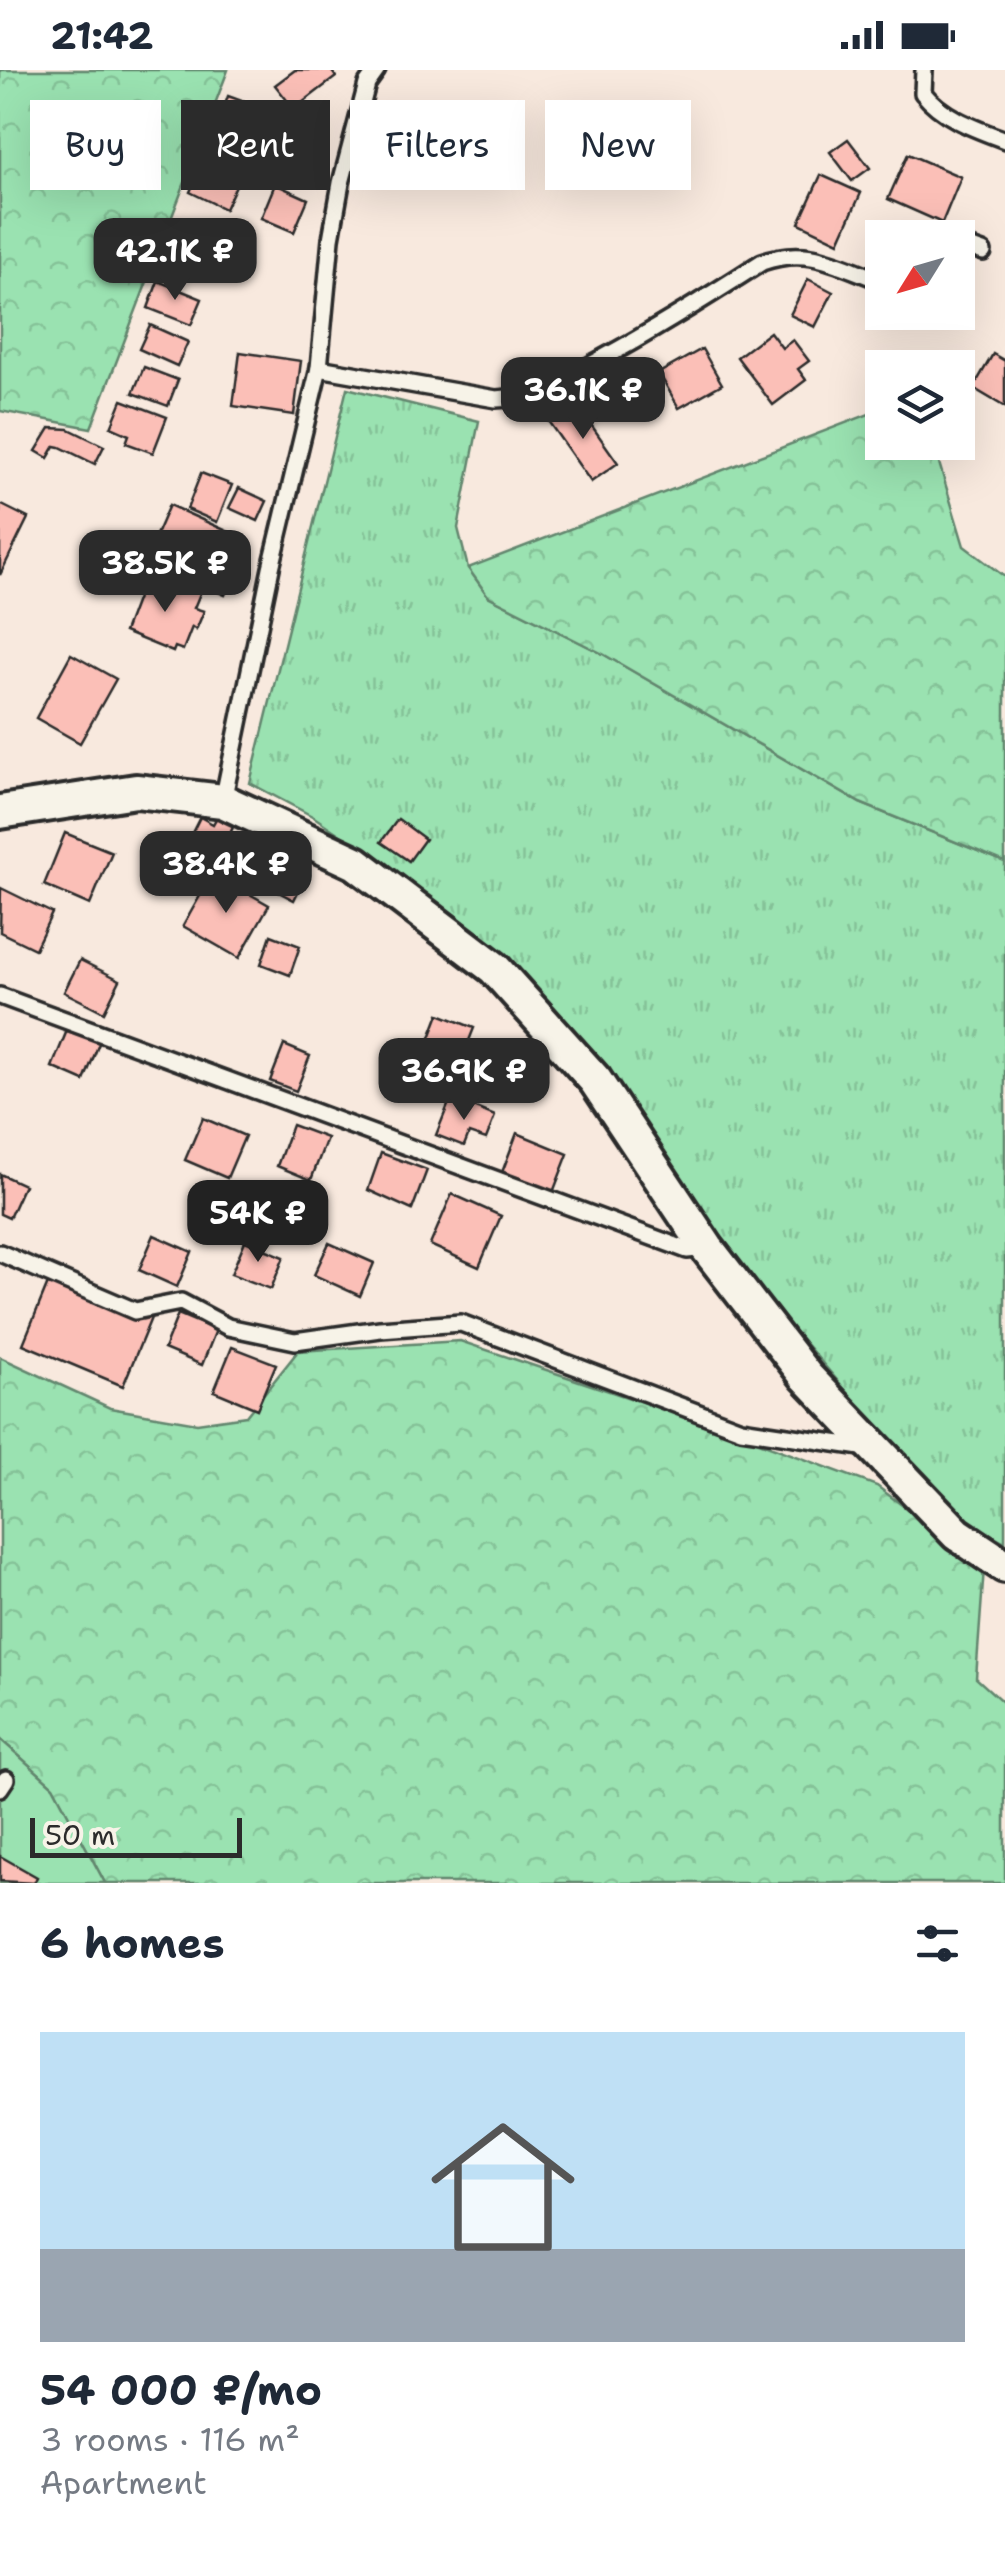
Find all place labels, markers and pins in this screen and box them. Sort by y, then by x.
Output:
pin: 42.1K ₽ [83,218,267,303]
pin: 36.1K ₽ [491,357,675,442]
pin: 38.5K ₽ [73,530,257,615]
pin: 38.4K ₽ [134,831,318,916]
pin: 36.9K ₽ [372,1038,556,1123]
pin: 54K ₽ [188,1180,328,1265]

